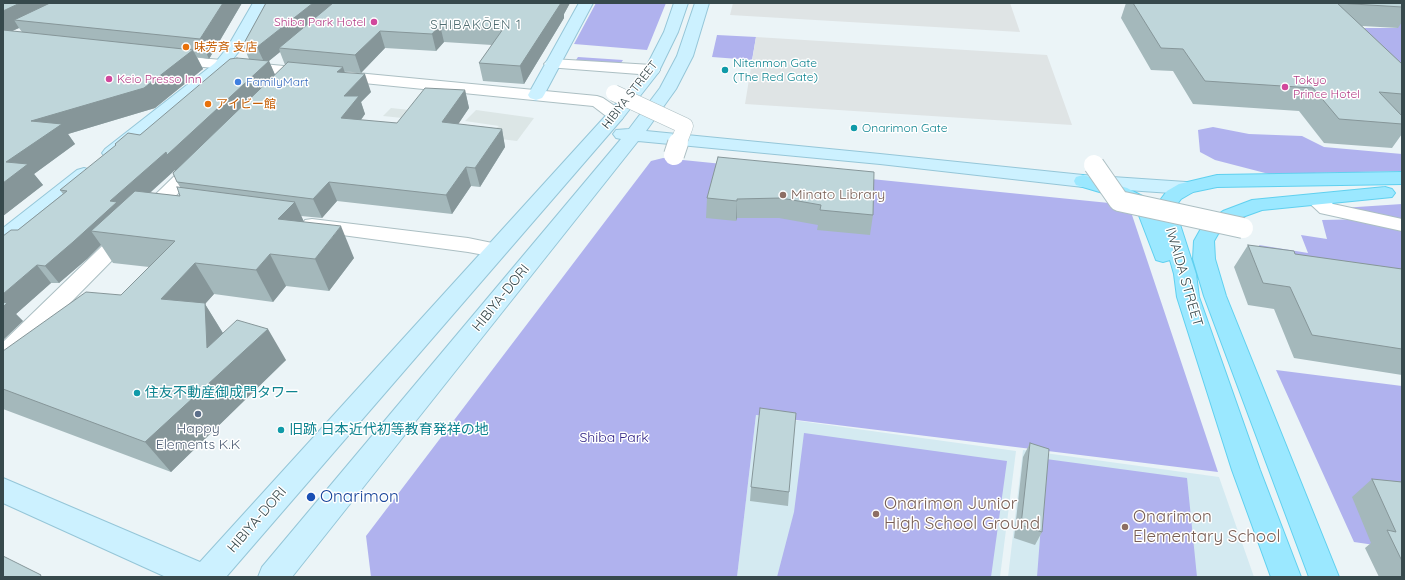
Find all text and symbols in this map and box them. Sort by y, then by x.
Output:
place label: Shiba Park Hotel [274,15,366,29]
marker: Shiba Park Hotel [369,17,379,27]
district label: SHIBAKŌEN 1 [430,17,522,33]
place label: 味芳斉 支店 [194,40,257,54]
marker: 味芳斉 支店 [181,42,191,52]
place label: Nitenmon Gate (The Red Gate) [733,56,818,84]
street label: HIBIYA STREET [599,58,661,132]
marker: Nitenmon Gate (The Red Gate) [720,65,730,75]
place label: Keio Presso Inn [117,72,202,86]
place label: Tokyo Prince Hotel [1293,73,1360,101]
marker: Keio Presso Inn [104,74,114,84]
place label: FamilyMart [246,75,309,89]
marker: FamilyMart [233,77,243,87]
marker: Tokyo Prince Hotel [1280,82,1290,92]
place label: アイビー館 [216,97,276,111]
marker: アイビー館 [203,99,213,109]
place label: Onarimon Gate [862,121,948,135]
marker: Onarimon Gate [849,123,859,133]
place label: Minato Library [791,187,885,203]
marker: Minato Library [778,190,788,200]
street label: IWAIDA STREET [1162,226,1206,328]
street label: HIBIYA-DORI [469,261,533,335]
place label: 住友不動産御成門タワー [145,385,299,401]
marker: 住友不動産御成門タワー [132,388,142,398]
marker: Happy Elements K.K [193,409,203,419]
place label: Happy Elements K.K [156,421,240,454]
place label: 旧跡 日本近代初等教育発祥の地 [289,422,489,438]
marker: 旧跡 日本近代初等教育発祥の地 [276,425,286,435]
park label: Shiba Park [579,430,649,446]
street label: HIBIYA-DORI [224,484,290,556]
place label: Onarimon [320,487,399,507]
marker: Onarimon [305,491,317,503]
place label: Onarimon Junior High School Ground [884,494,1040,534]
place label: Onarimon Elementary School [1133,507,1280,547]
marker: Onarimon Junior High School Ground [871,509,881,519]
marker: Onarimon Elementary School [1120,522,1130,532]

